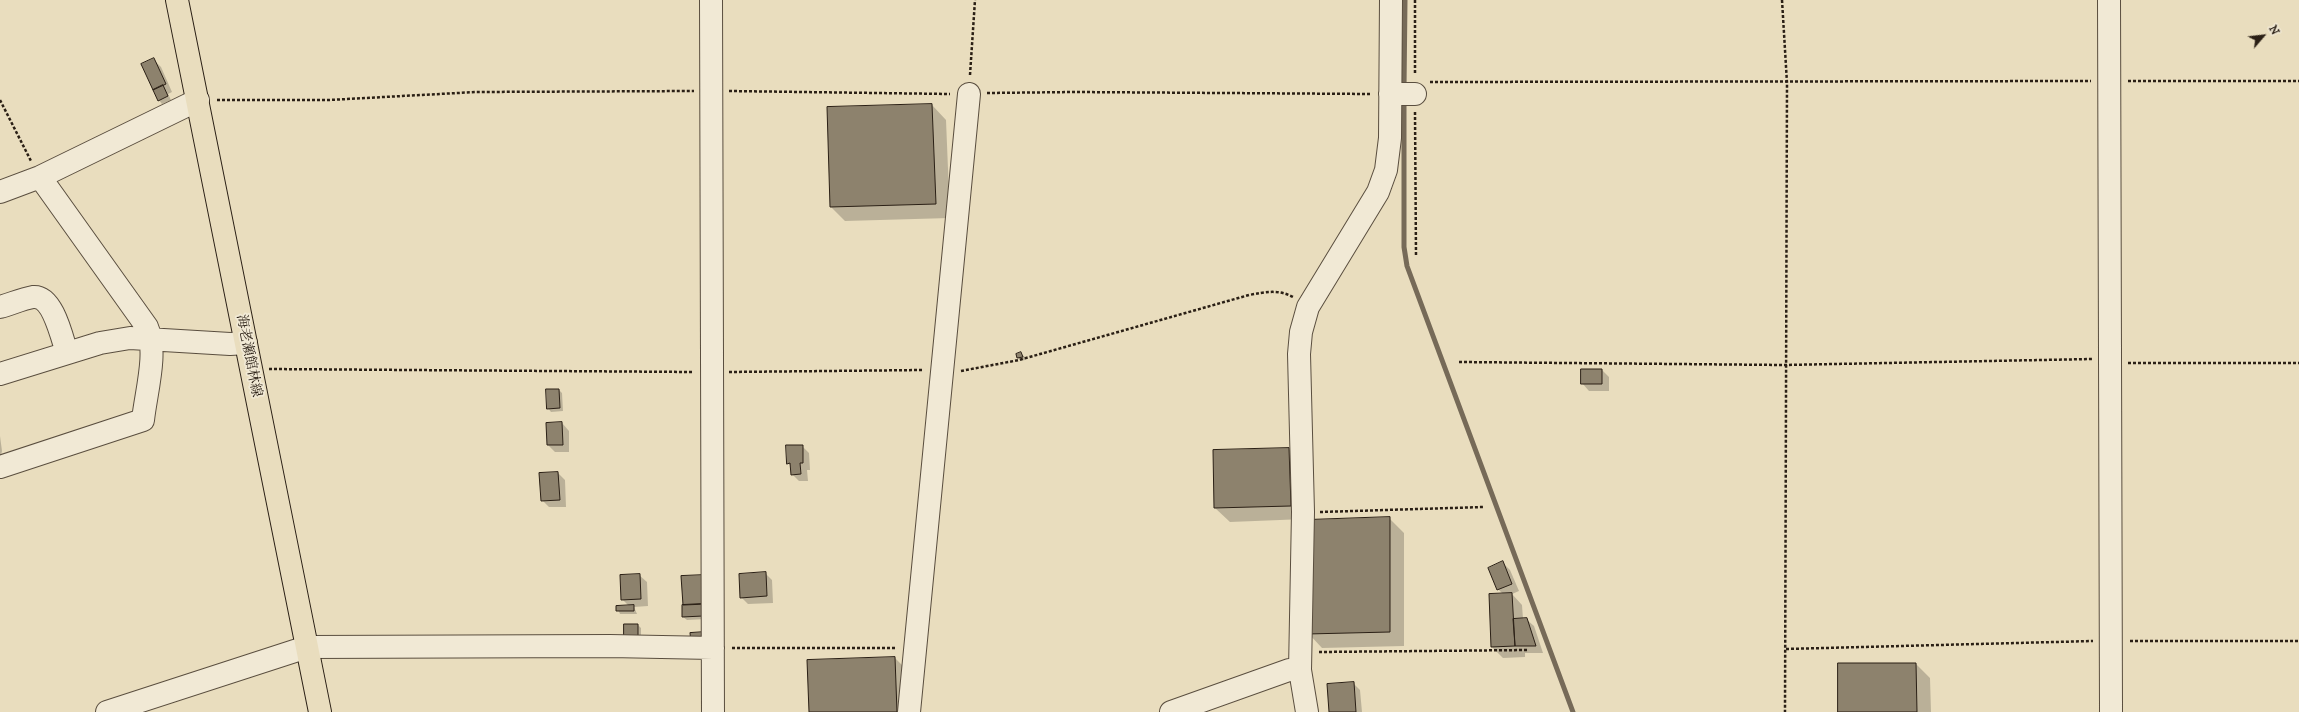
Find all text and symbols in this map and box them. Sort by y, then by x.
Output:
north arrow [2243,16,2283,56]
text: N [2265,23,2282,38]
street label: 海老瀬館林線 [232,313,264,399]

